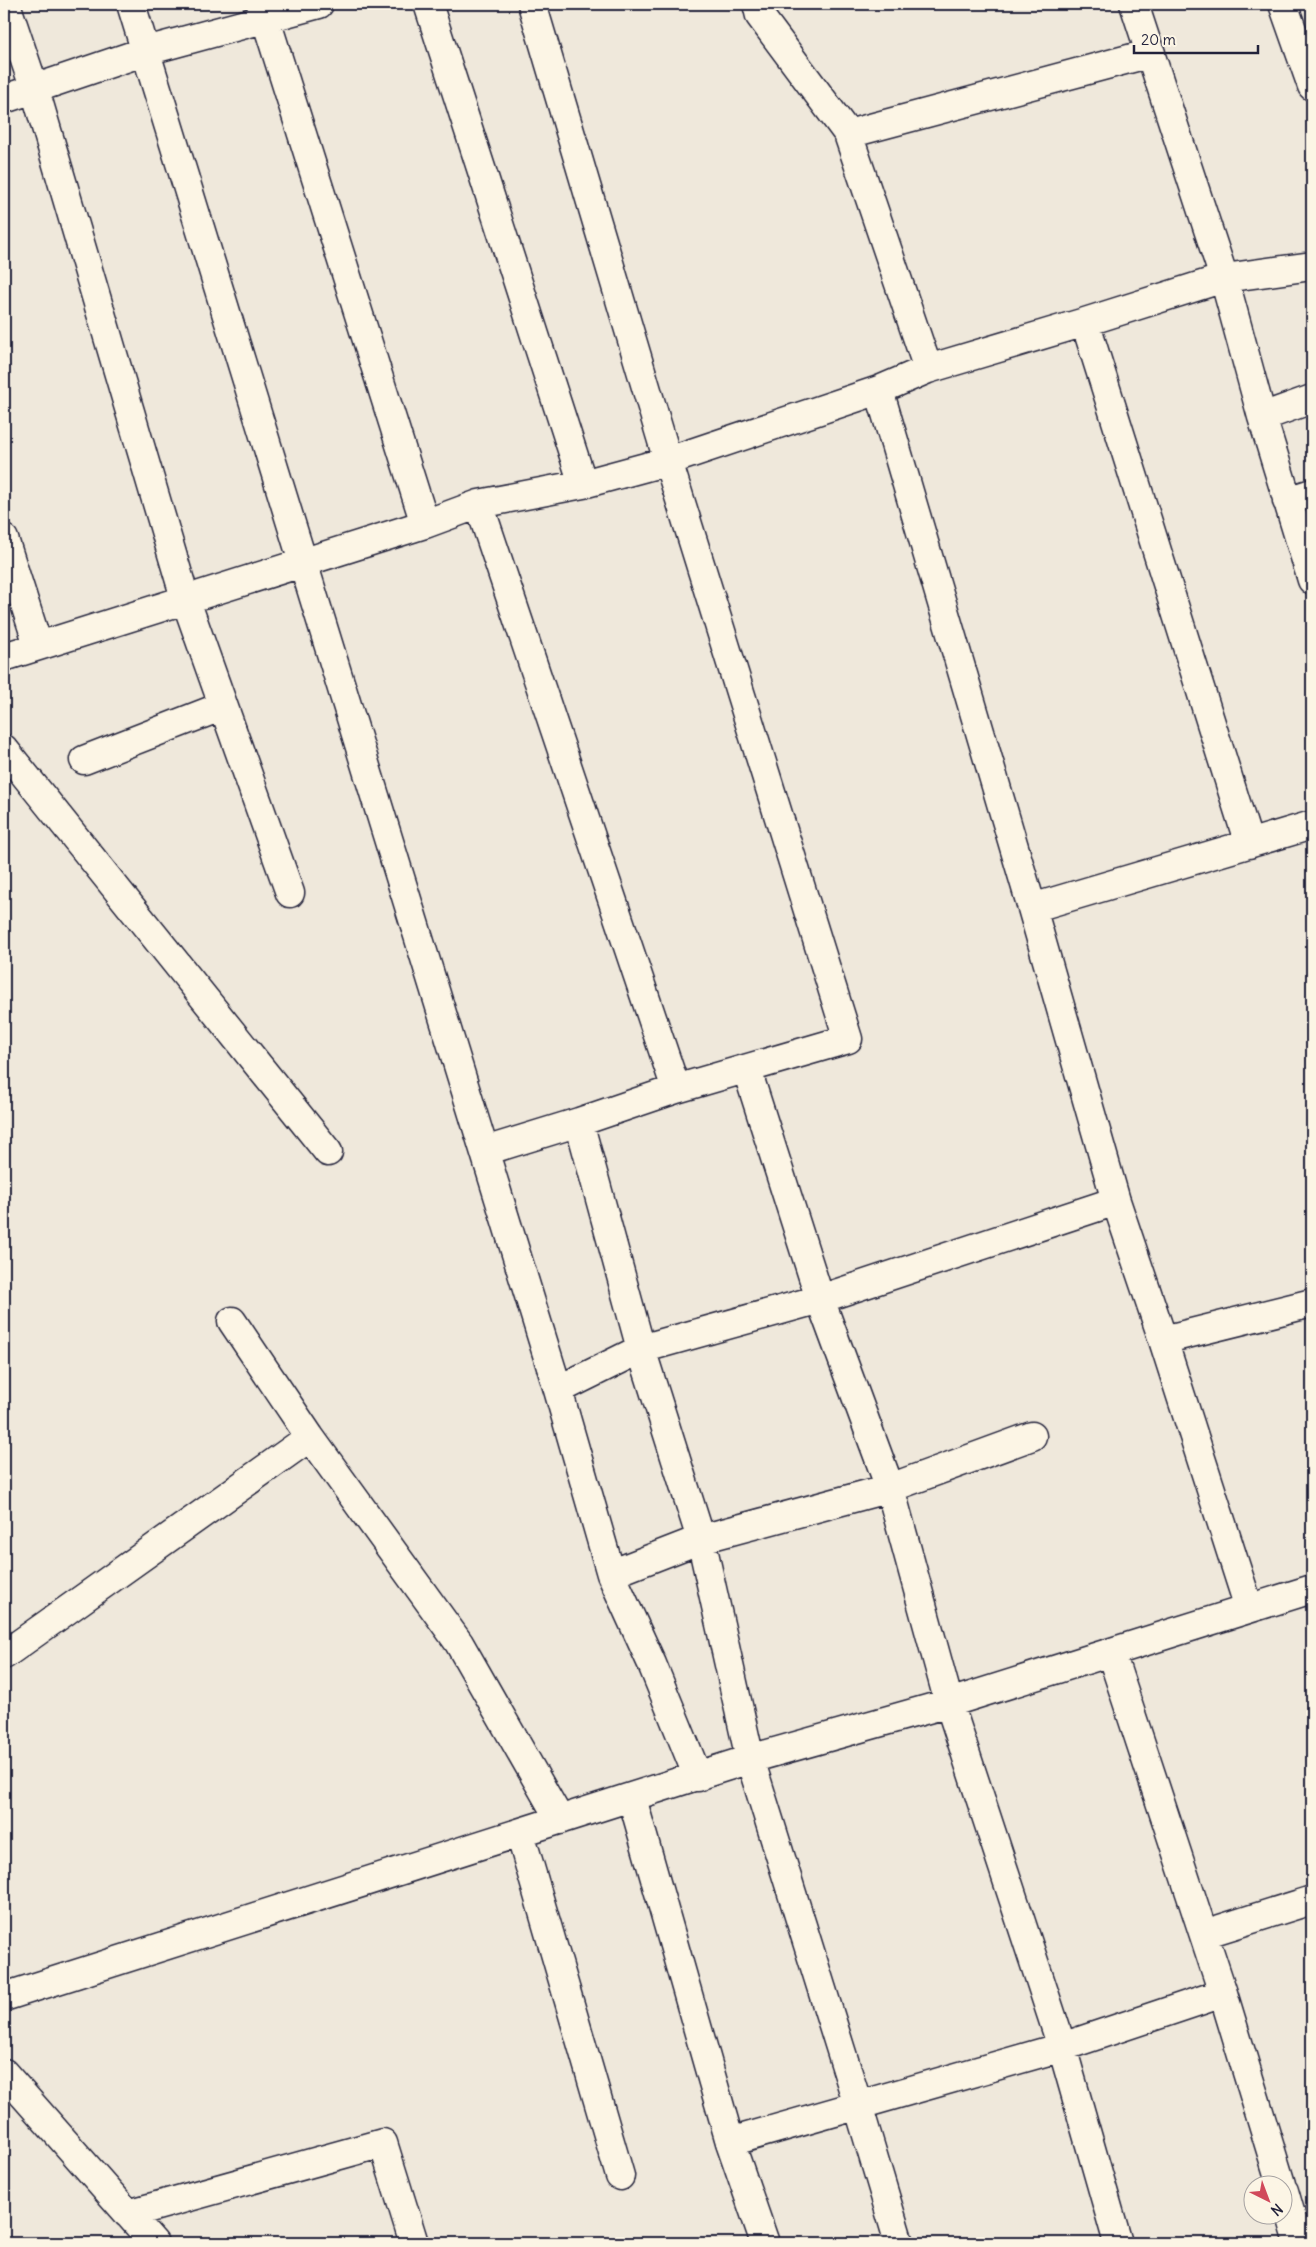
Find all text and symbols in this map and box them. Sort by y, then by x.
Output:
scale bar [1134,22,1257,54]
text: 20 m [1141,30,1176,49]
north arrow [1244,2174,1294,2224]
text: N [1267,2200,1286,2220]

